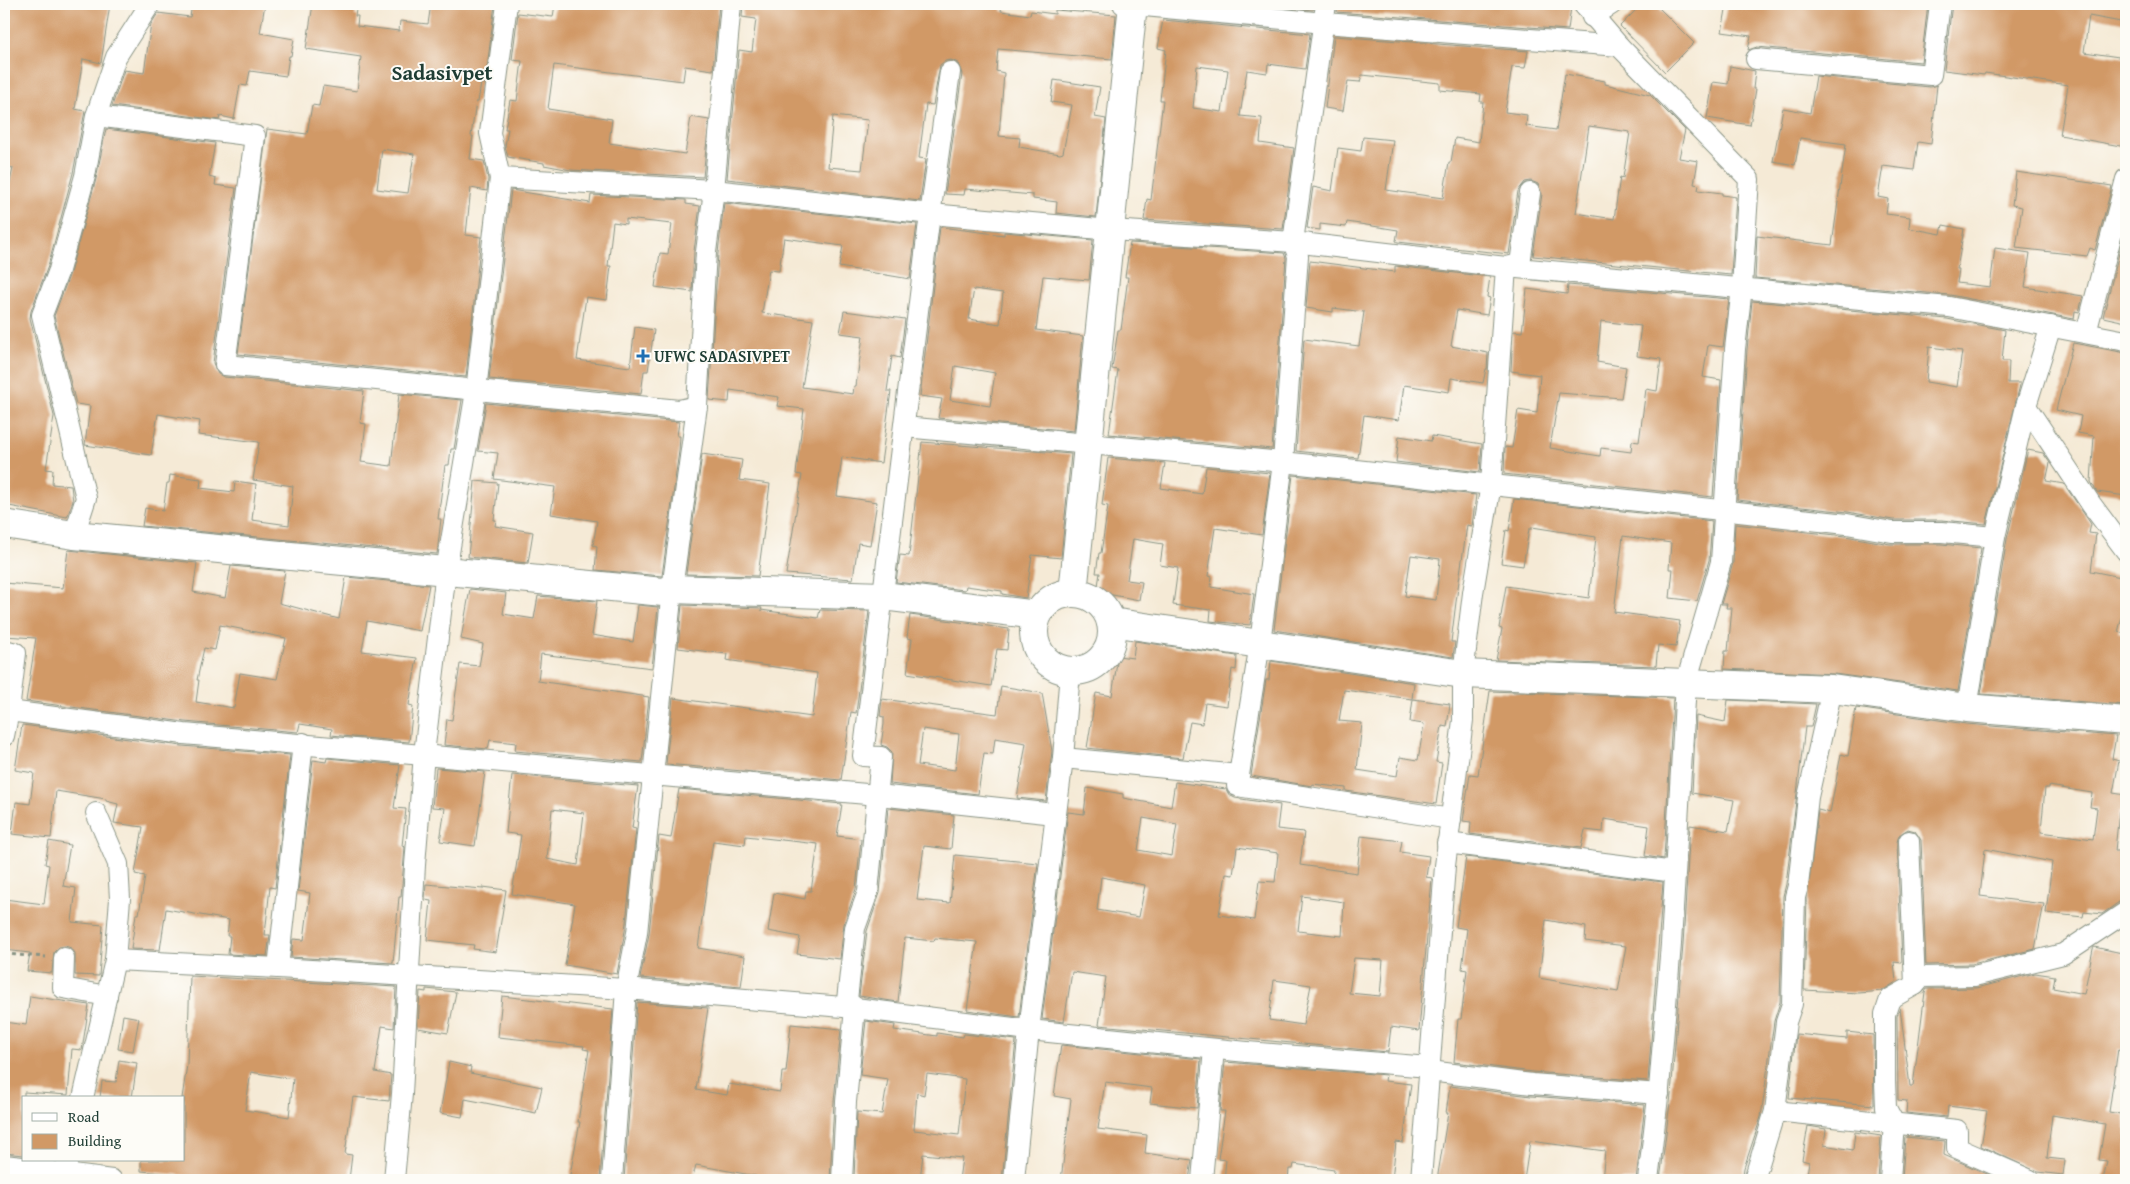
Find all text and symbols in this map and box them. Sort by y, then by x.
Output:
district label: Sadasivpet [391,57,493,88]
place label: UFWC SADASIVPET [654,344,790,368]
marker: UFWC SADASIVPET [636,349,650,363]
legend [22,1096,185,1162]
text: Road [68,1106,99,1127]
text: Building [68,1130,122,1151]

